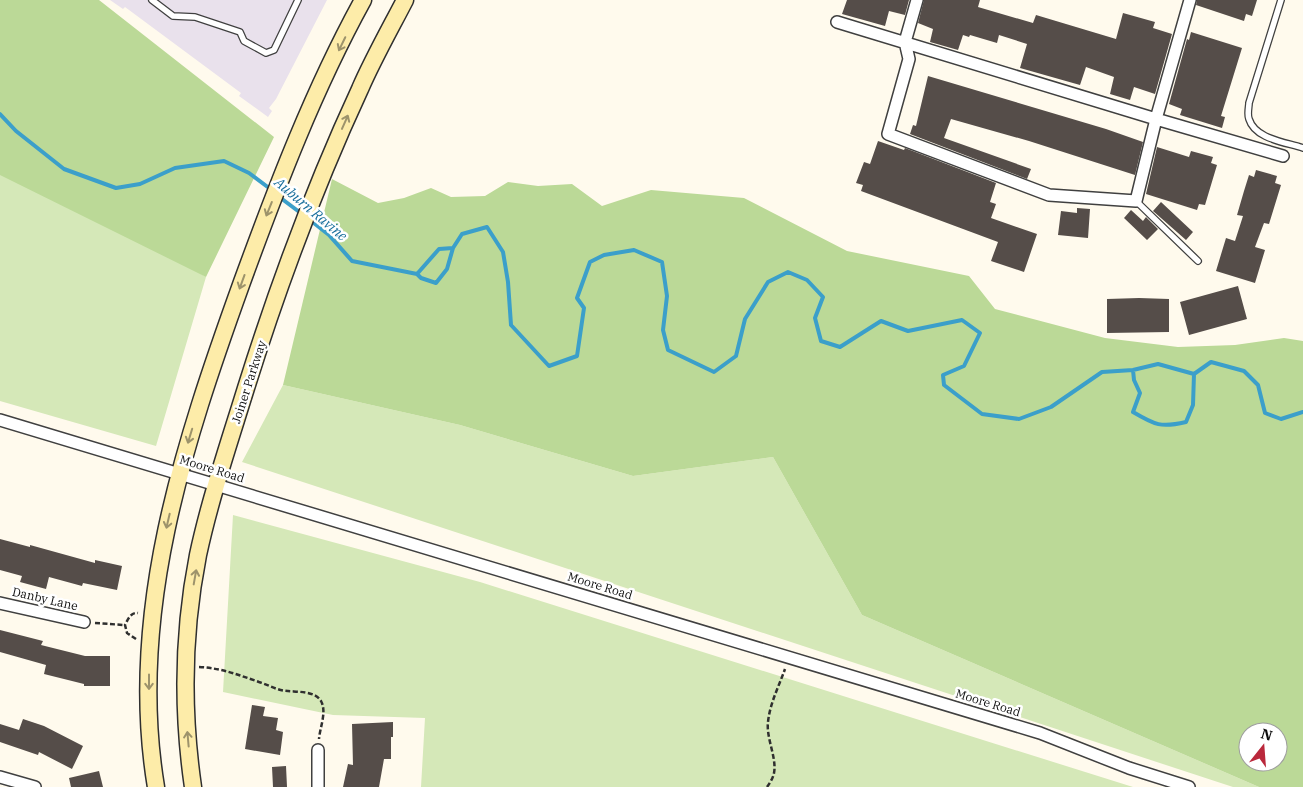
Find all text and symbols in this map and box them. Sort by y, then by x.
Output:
one-way arrow [336,36,346,51]
one-way arrow [341,115,351,130]
water label: Auburn Ravine [270,173,352,245]
one-way arrow [264,201,274,216]
one-way arrow [237,273,246,289]
street label: Joiner Parkway [228,338,269,425]
one-way arrow [185,427,195,443]
street label: Moore Road [178,452,247,486]
one-way arrow [163,512,172,528]
one-way arrow [190,569,200,585]
street label: Moore Road [566,569,635,603]
street label: Danby Lane [11,584,79,613]
one-way arrow [144,674,153,690]
street label: Moore Road [954,686,1023,720]
north arrow [1238,722,1288,772]
text: N [1259,724,1275,745]
one-way arrow [183,731,193,747]

